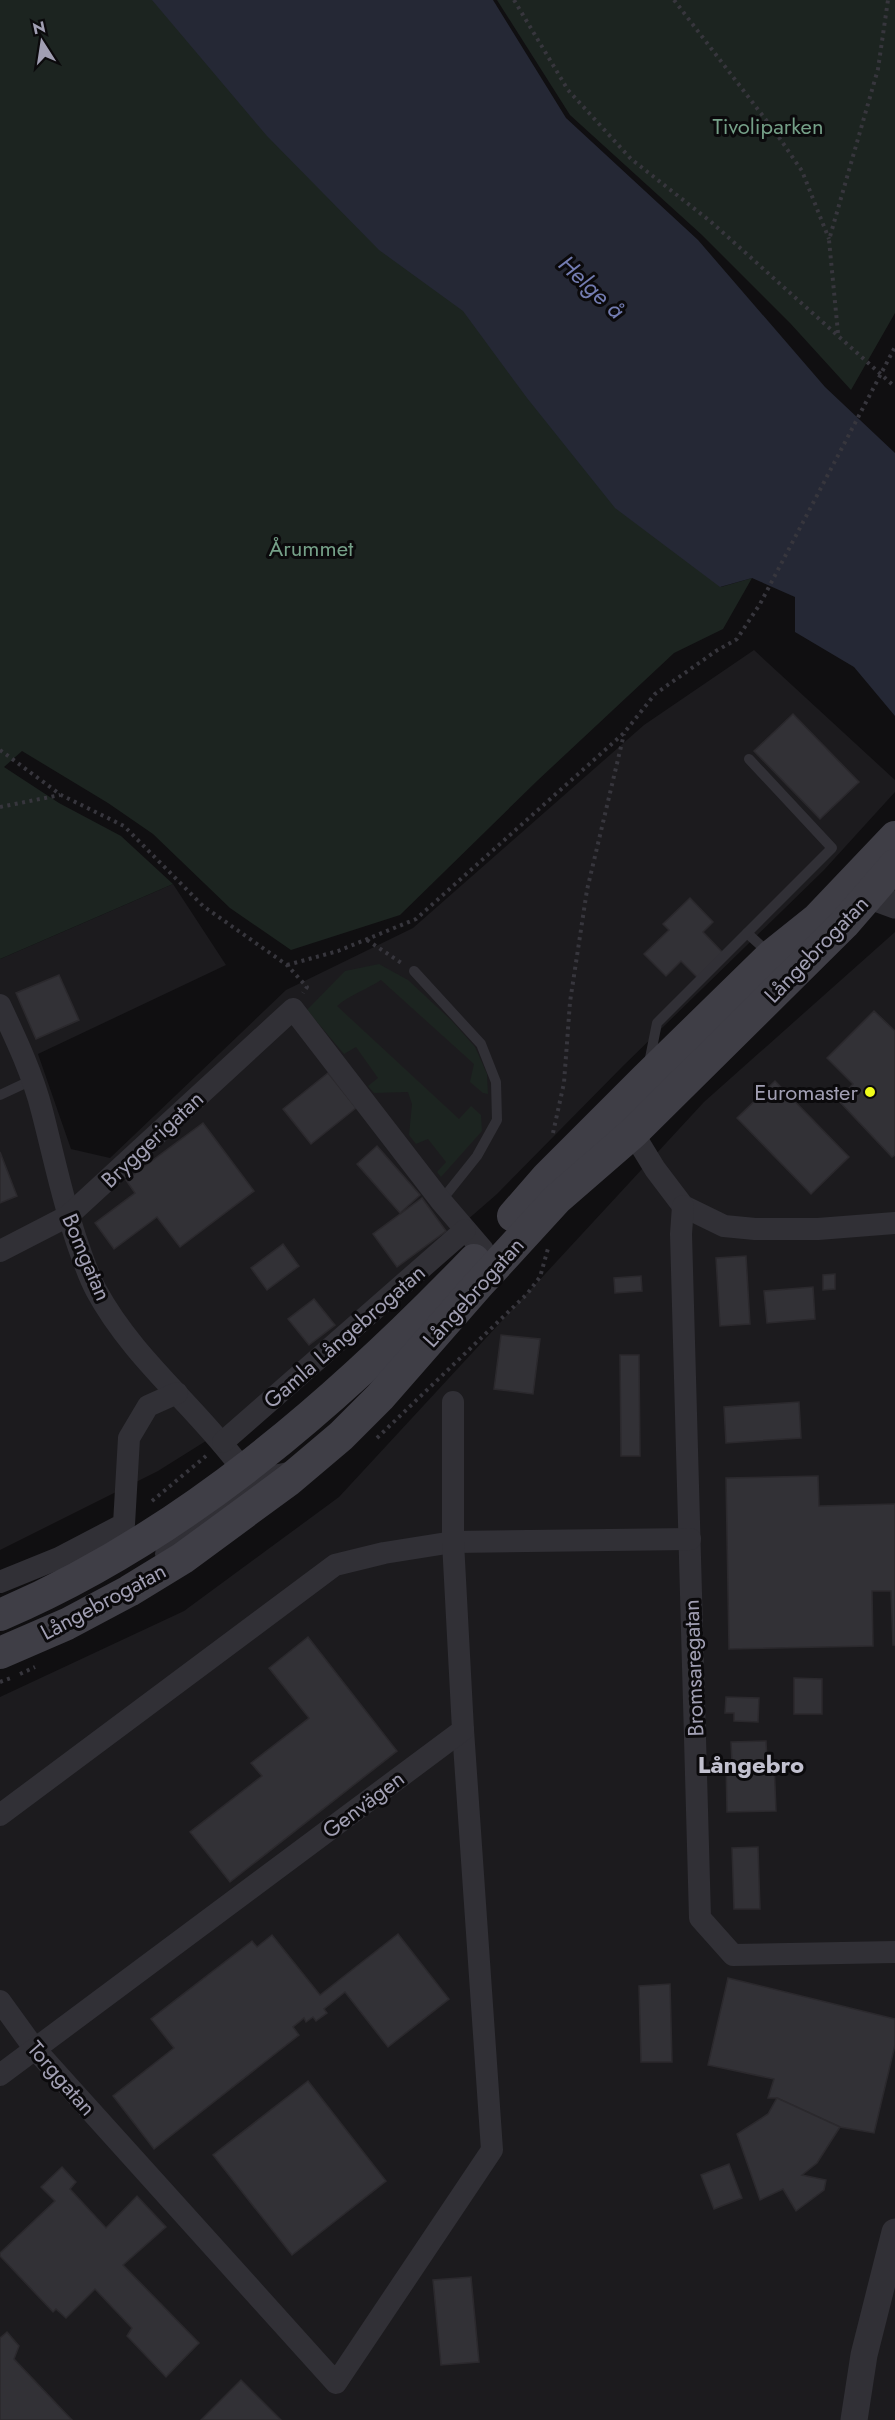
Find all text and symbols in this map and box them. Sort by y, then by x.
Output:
north arrow [12,12,72,72]
text: N [30,15,48,40]
park label: Tivoliparken [713,110,824,142]
water label: Helge å [551,247,633,327]
park label: Årummet [269,532,354,564]
street label: Långebrogatan [756,888,876,1010]
place label: Euromaster [754,1076,858,1108]
street label: Bryggerigatan [94,1083,210,1195]
marker: Euromaster [863,1085,877,1099]
street label: Bomgatan [54,1208,120,1306]
street label: Långebrogatan [415,1230,531,1354]
street label: Gamla Långebrogatan [256,1257,432,1415]
street label: Långebrogatan [34,1554,172,1648]
street label: Bromsaregatan [675,1599,711,1737]
district label: Långebro [698,1747,804,1782]
street label: Genvägen [315,1762,411,1846]
street label: Torggatan [20,2033,104,2123]

